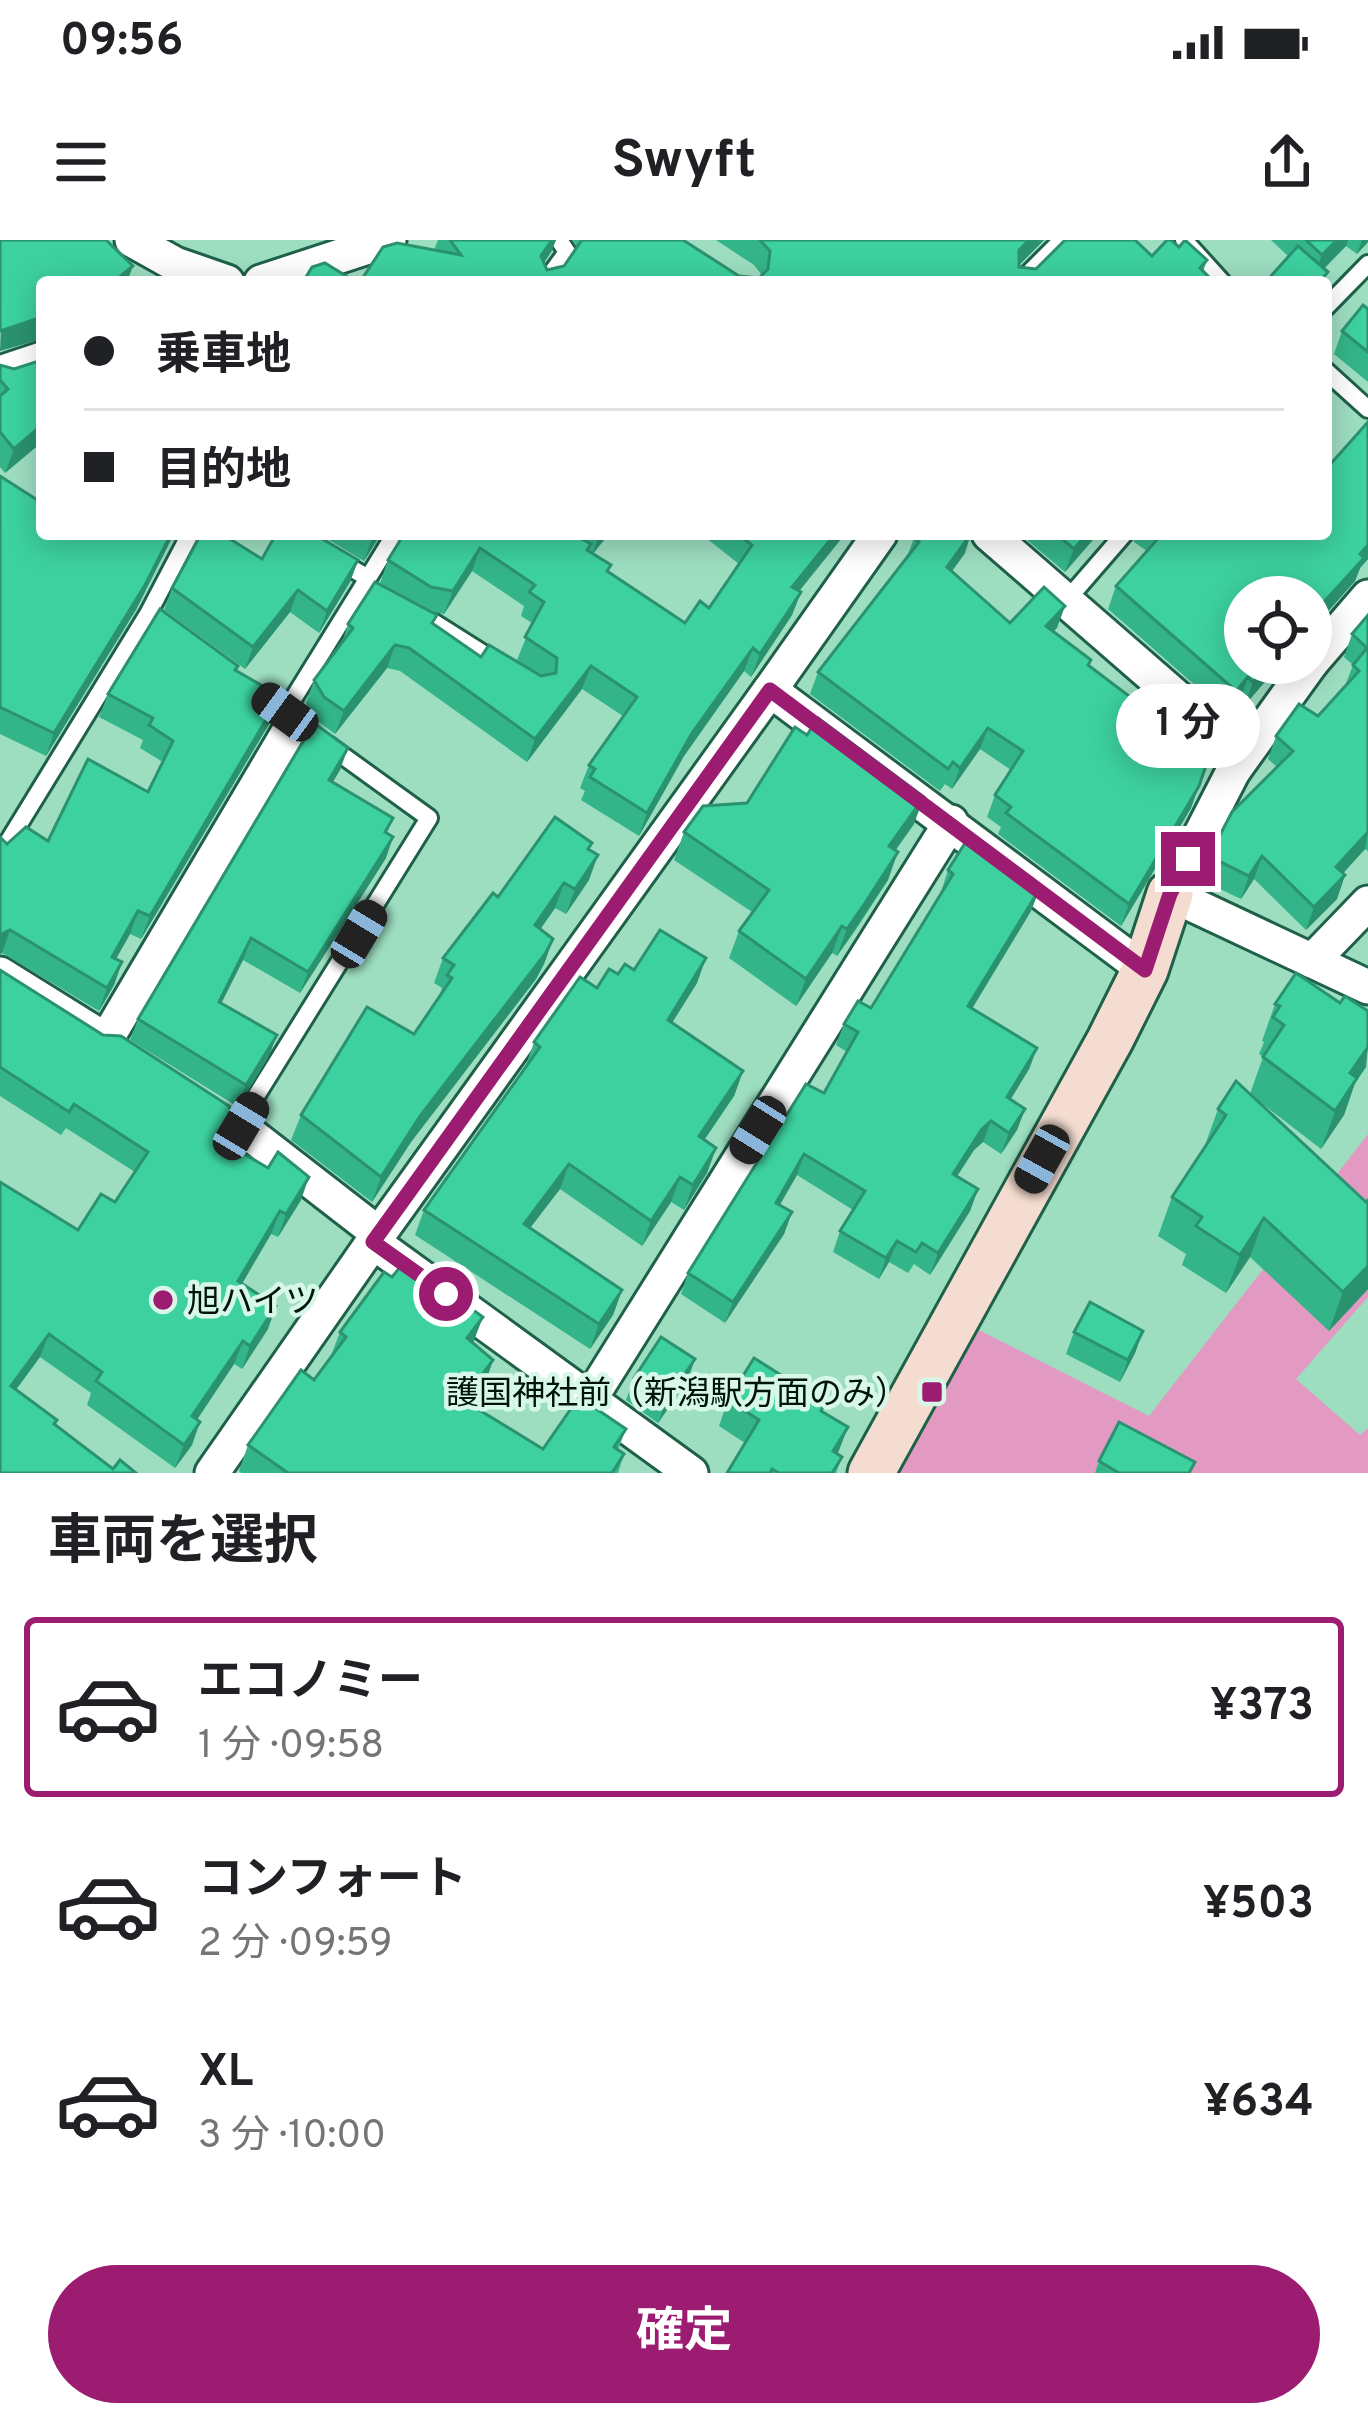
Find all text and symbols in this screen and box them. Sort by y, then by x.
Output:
text: 09:56 [60,14,183,71]
text: Swyft [612,128,756,197]
icon: menu [48,129,114,195]
icon: share [1254,129,1320,195]
text: 乗車地 [156,329,291,386]
text: 目的地 [156,444,291,501]
map controls [1224,576,1332,684]
button: locate [1224,576,1332,684]
car [245,676,325,748]
callout: 1 分 [1116,685,1260,769]
text: 1 分 [1156,701,1220,750]
route end [1161,832,1215,886]
car [325,894,393,974]
car [207,1086,275,1166]
car [724,1090,792,1170]
car [1009,1119,1075,1199]
route start [419,1267,473,1321]
place label: 旭ハイツ [187,1283,318,1325]
marker: 旭ハイツ [150,1287,176,1313]
place label: 護国神社前（新潟駅方面のみ） [446,1375,908,1417]
marker: 護国神社前（新潟駅方面のみ） [919,1379,945,1405]
text: 車両を選択 [48,1510,318,1579]
icon: car [54,1653,162,1761]
text: エコノミー [198,1655,423,1712]
text: ¥373 [1210,1679,1314,1736]
text: 1 分 · 09:58 [198,1723,384,1772]
icon: car [54,1851,162,1959]
text: コンフォート [198,1853,467,1910]
text: ¥503 [1203,1877,1314,1934]
text: 2 分 · 09:59 [198,1921,393,1970]
text: XL [198,2045,253,2102]
icon: car [54,2049,162,2157]
text: ¥634 [1203,2075,1314,2132]
text: 3 分 · 10:00 [198,2113,386,2162]
button: 確定 [48,2265,1320,2403]

